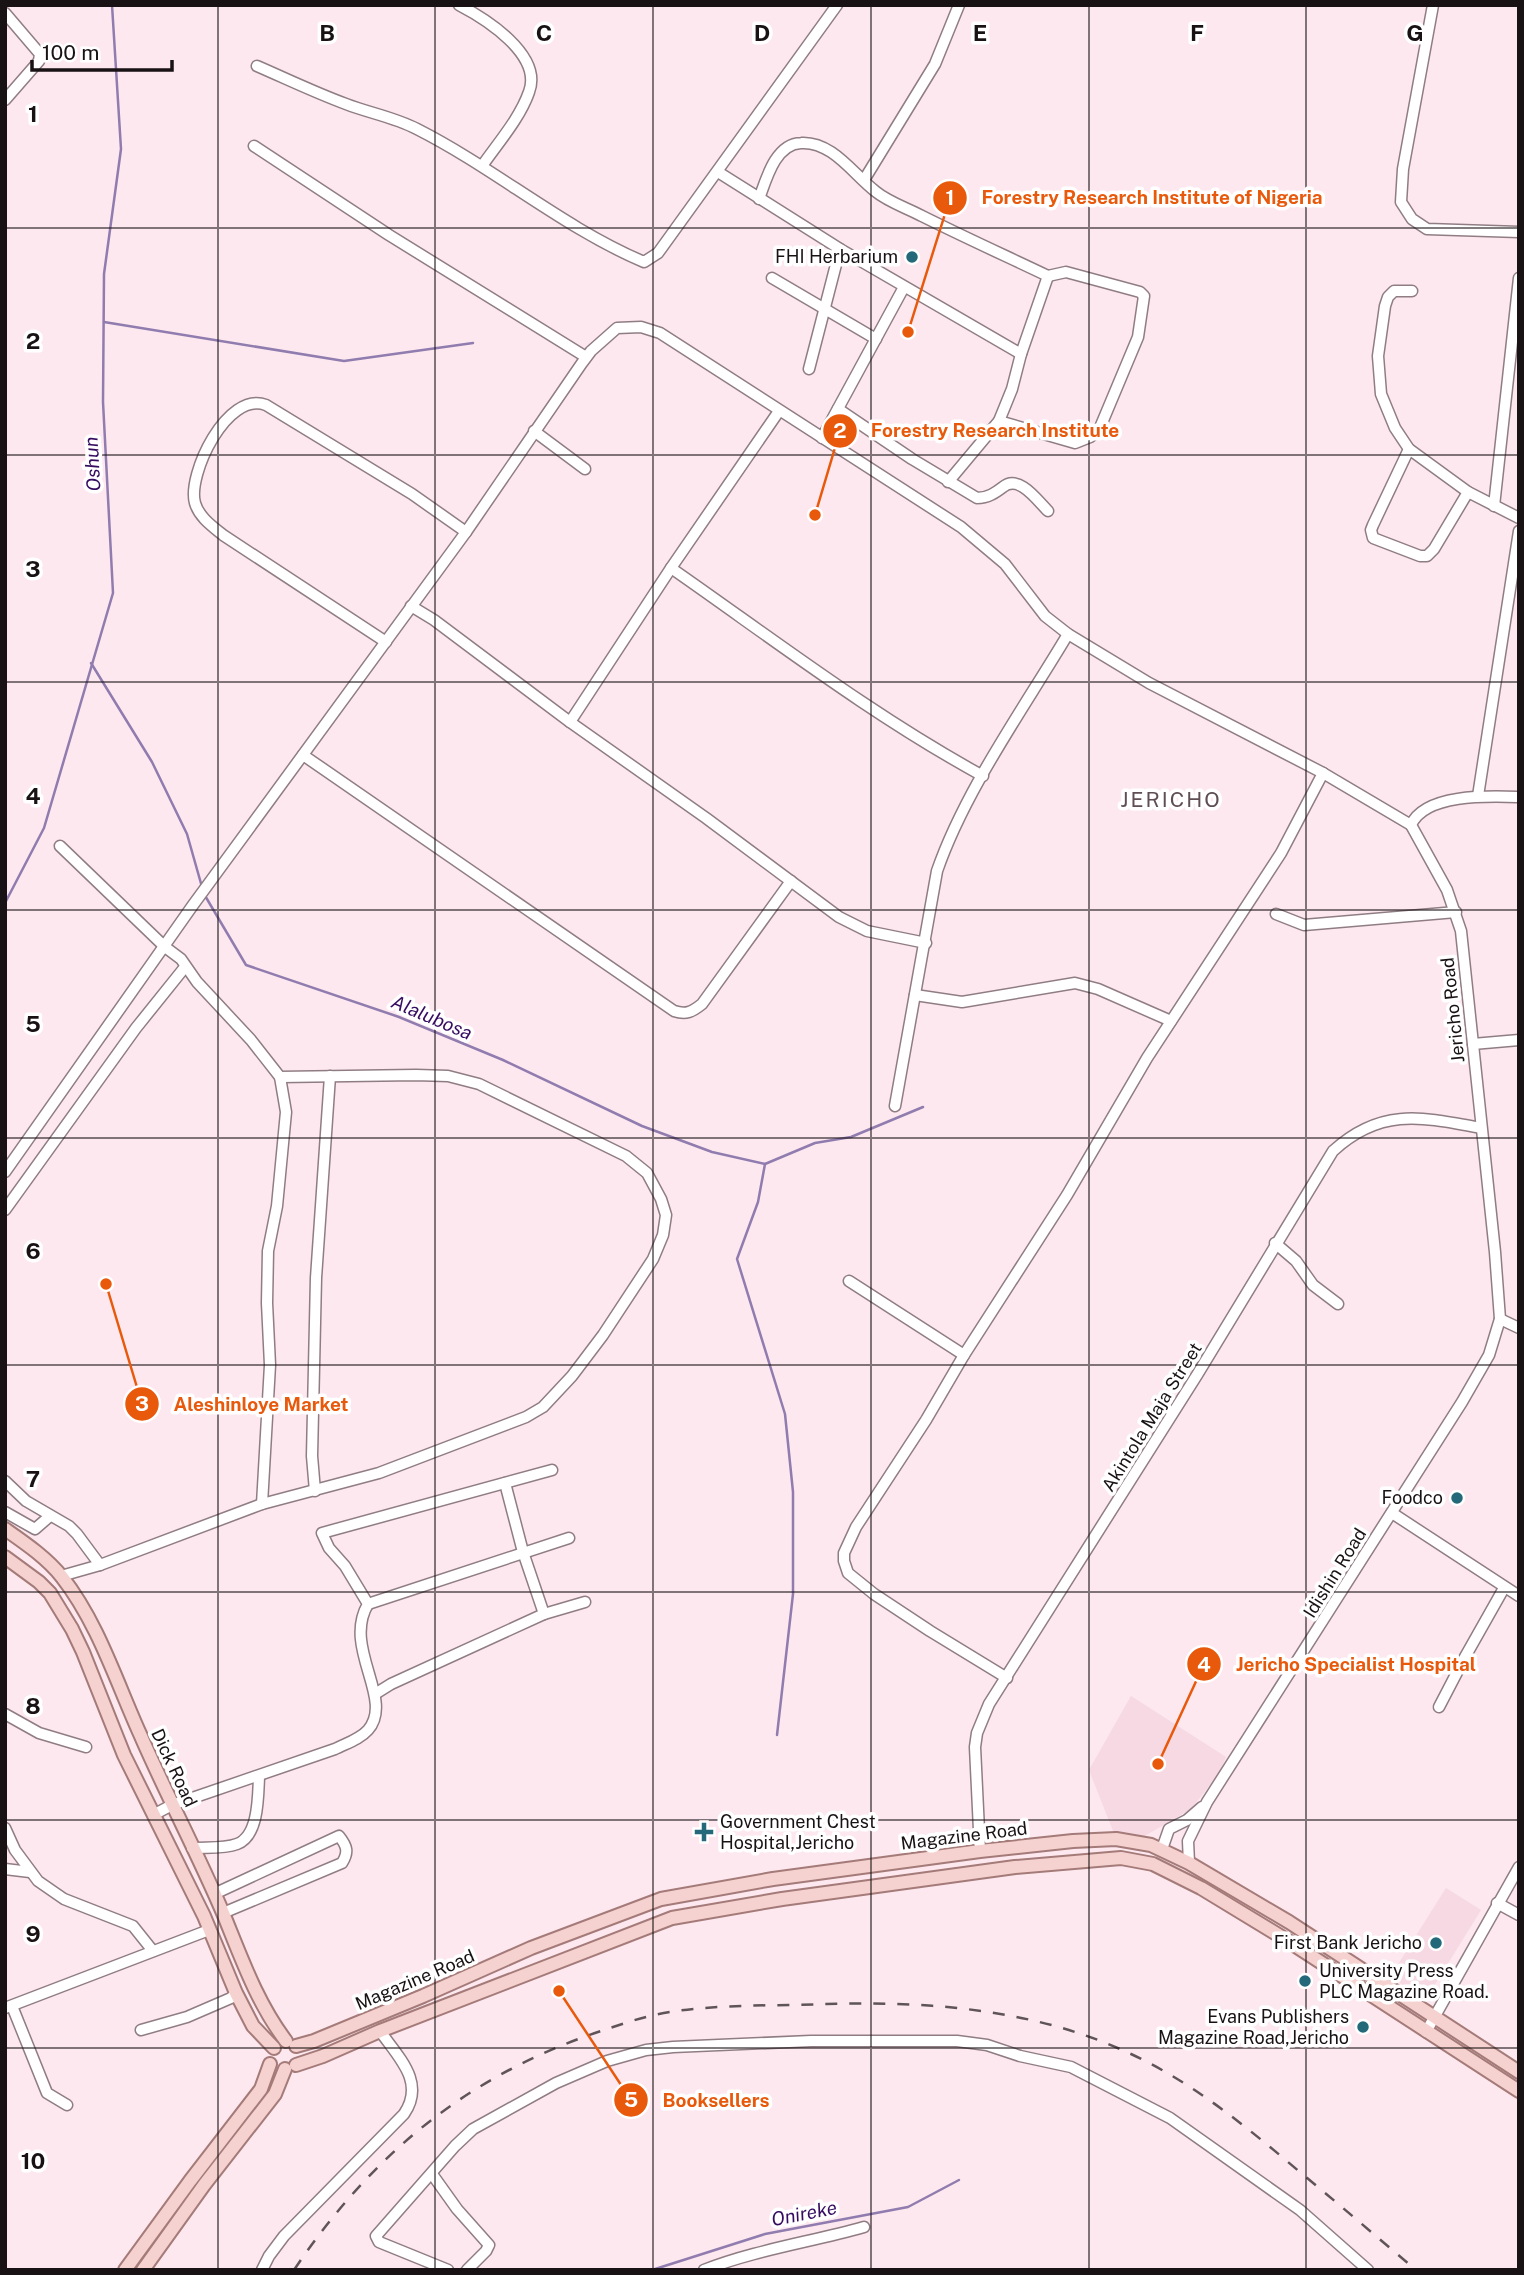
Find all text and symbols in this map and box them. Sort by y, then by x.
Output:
text: B [319,19,335,46]
text: C [536,19,552,46]
text: D [754,19,770,46]
text: E [973,19,987,46]
text: F [1190,19,1204,46]
text: G [1406,19,1424,46]
scale bar [32,28,172,72]
text: 100 m [42,40,99,65]
text: 1 [28,100,38,127]
callout: Forestry Research Institute of Nigeria [932,178,1337,218]
text: 1 [946,185,955,210]
text: Forestry Research Institute of Nigeria [981,186,1323,208]
place label: FHI Herbarium [775,246,898,267]
marker: FHI Herbarium [904,249,920,265]
text: 2 [26,327,40,354]
callout: Forestry Research Institute [822,411,1134,451]
text: 2 [833,418,847,443]
text: Forestry Research Institute [871,419,1119,441]
water label: Oshun [80,436,104,492]
text: 3 [25,555,41,582]
text: 4 [25,782,41,809]
district label: JERICHO [1120,787,1222,812]
street label: Jericho Road [1437,956,1468,1064]
water label: Alalubosa [388,990,476,1044]
text: 5 [25,1010,41,1037]
text: 6 [25,1237,41,1264]
street label: Akintola Maja Street [1097,1338,1206,1495]
callout: Aleshinloye Market [124,1384,362,1424]
text: 3 [135,1391,149,1416]
text: Aleshinloye Market [173,1393,349,1415]
text: 7 [26,1465,40,1492]
place label: Foodco [1382,1487,1443,1508]
marker: Foodco [1449,1490,1465,1506]
street label: Idishin Road [1299,1524,1370,1621]
callout: Jericho Specialist Hospital [1186,1644,1490,1684]
text: 4 [1197,1652,1211,1677]
text: Jericho Specialist Hospital [1236,1653,1476,1675]
text: 8 [25,1692,41,1719]
street label: Dick Road [147,1725,202,1810]
place label: Government Chest Hospital,Jericho [720,1811,876,1853]
street label: Magazine Road [899,1817,1028,1854]
marker: Government Chest Hospital,Jericho [694,1822,714,1842]
text: 9 [25,1920,41,1947]
place label: First Bank Jericho [1274,1932,1422,1953]
marker: First Bank Jericho [1428,1935,1444,1951]
street label: Magazine Road [352,1945,478,2014]
place label: University Press PLC Magazine Road. [1319,1960,1489,2002]
marker: University Press PLC Magazine Road. [1297,1973,1313,1989]
place label: Evans Publishers Magazine Road,Jericho [1158,2006,1349,2048]
marker: Evans Publishers Magazine Road,Jericho [1355,2019,1371,2035]
callout: Booksellers [614,2080,784,2120]
text: 5 [624,2087,638,2112]
text: Booksellers [662,2089,770,2111]
text: 10 [21,2147,45,2174]
water label: Onireke [769,2196,839,2230]

